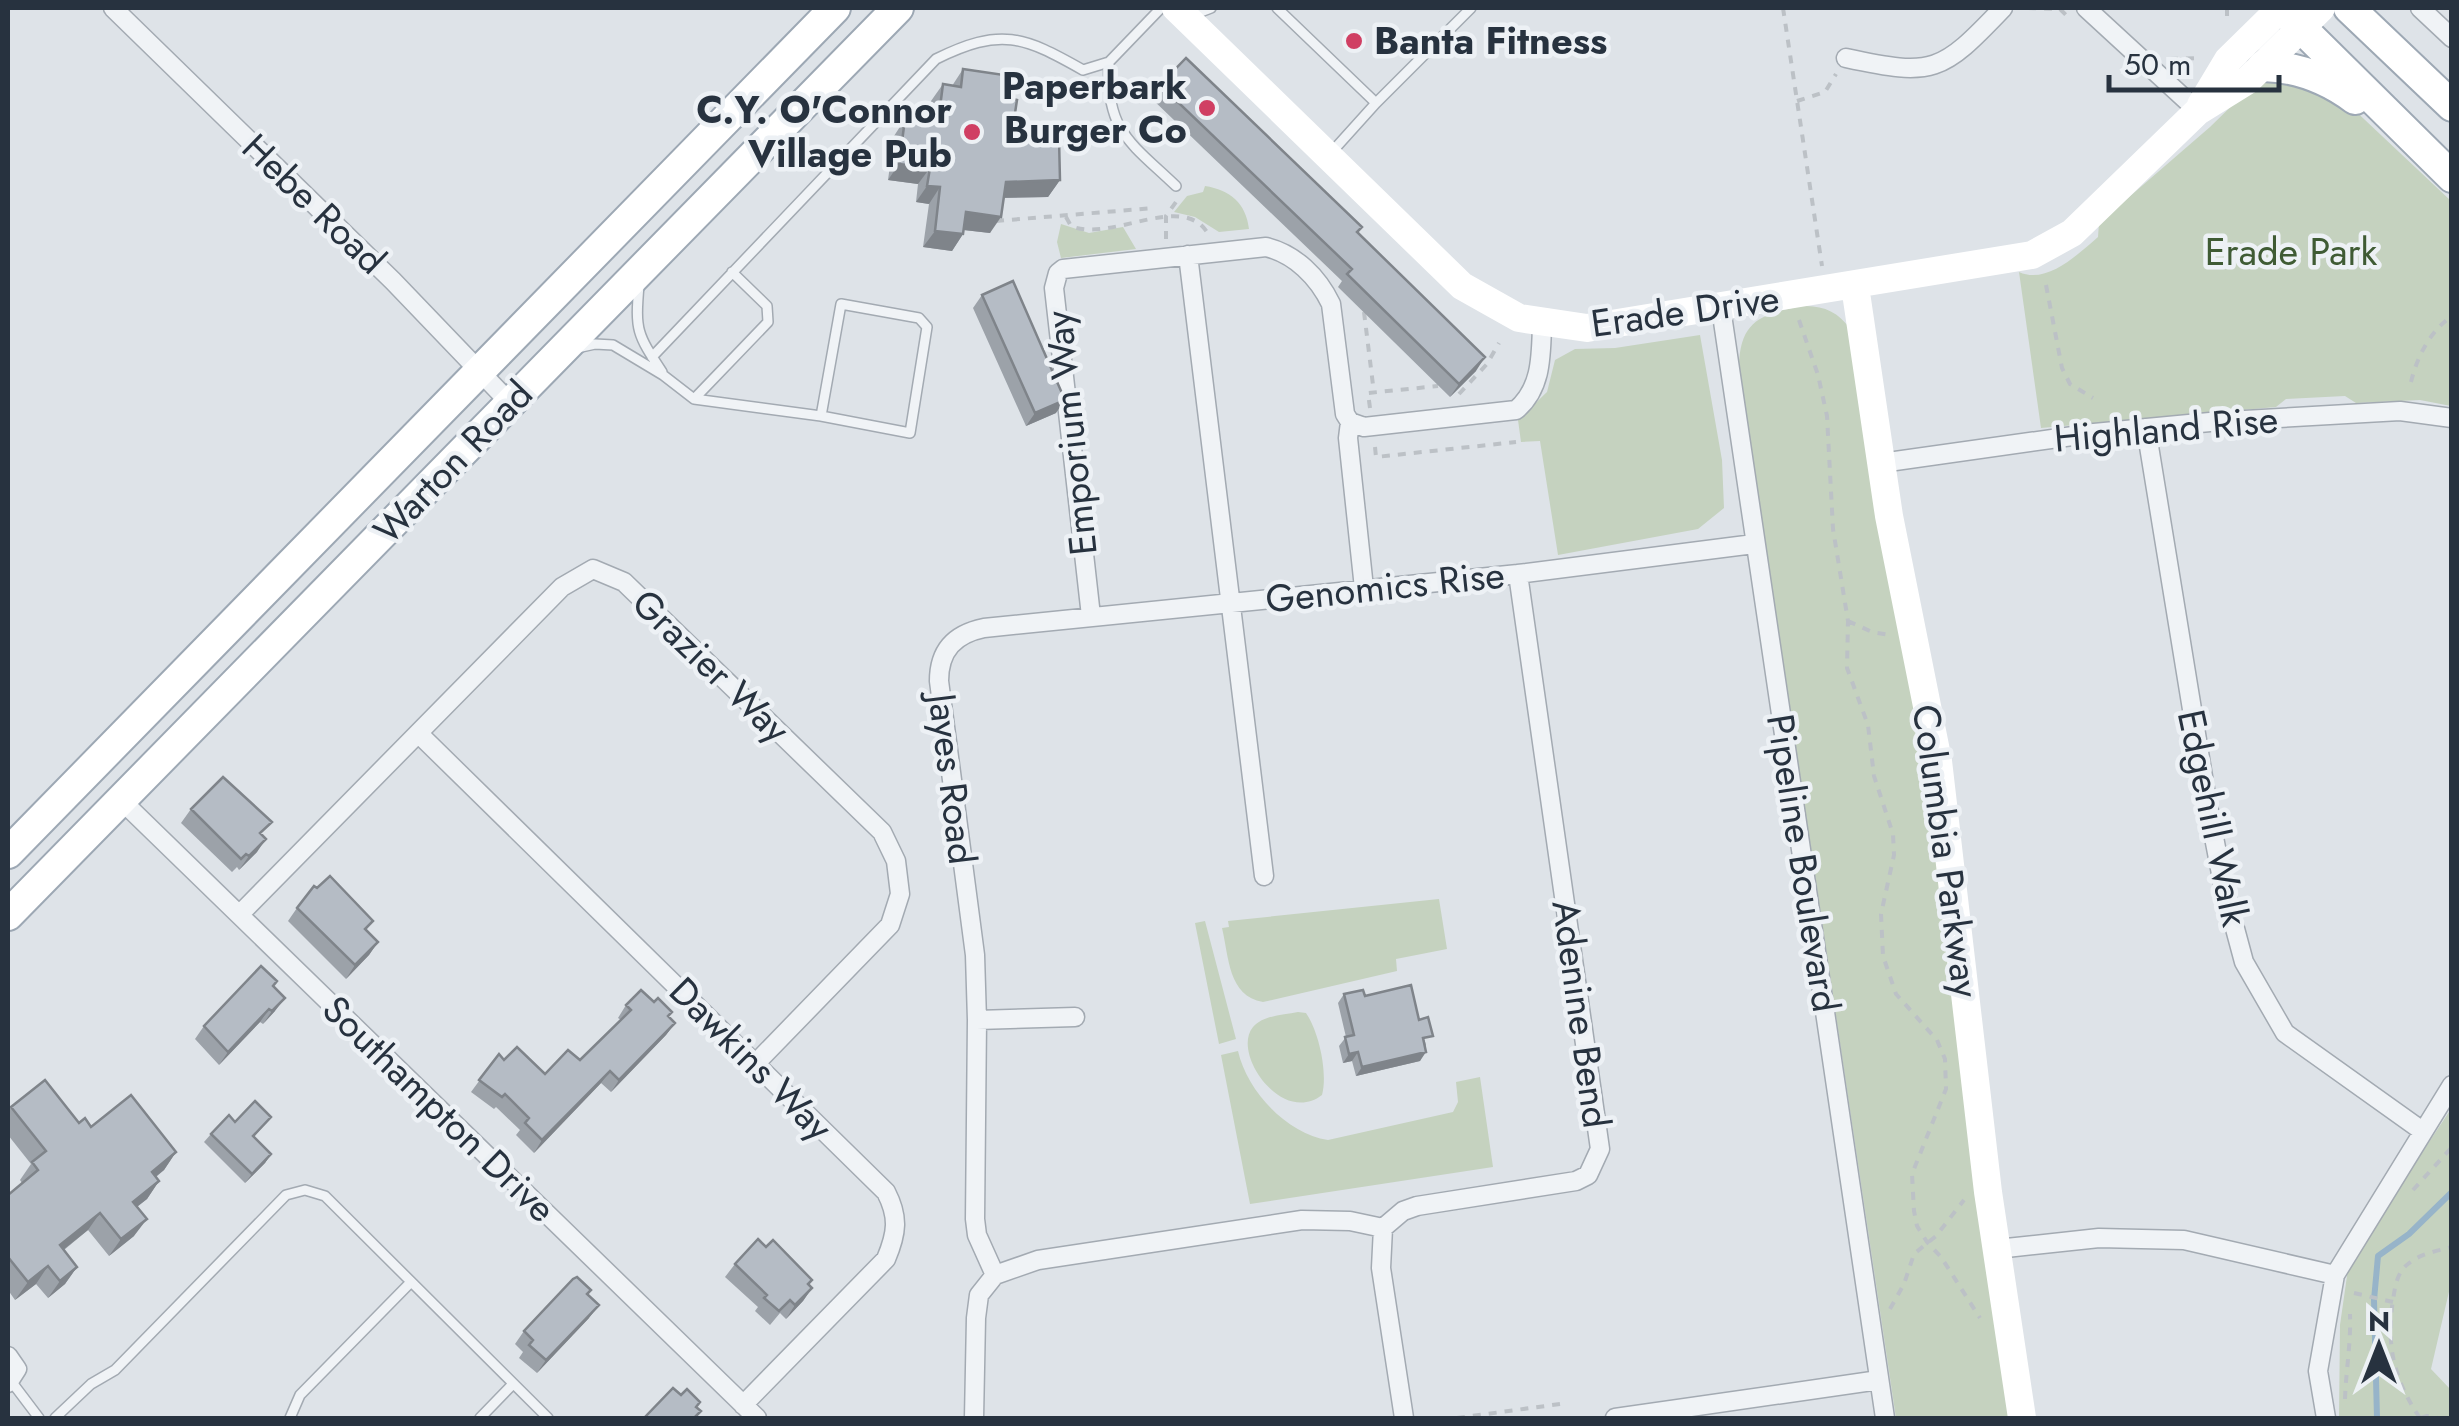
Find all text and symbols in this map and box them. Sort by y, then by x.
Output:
place label: Banta Fitness [1374,13,1607,68]
marker: Banta Fitness [1343,30,1365,52]
scale bar [2109,30,2279,92]
text: 50 m [2124,43,2191,86]
place label: Paperbark Burger Co [1002,58,1187,157]
place label: C.Y. O'Connor Village Pub [696,82,952,181]
marker: Paperbark Burger Co [1196,97,1218,119]
street label: Hebe Road [230,121,399,286]
marker: C.Y. O'Connor Village Pub [961,121,983,143]
park label: Erade Park [2205,224,2378,279]
street label: Erade Drive [1587,270,1783,351]
street label: Emporium Way [1030,308,1111,558]
street label: Warton Road [361,368,545,556]
street label: Highland Rise [2052,391,2280,466]
street label: Genomics Rise [1263,547,1507,626]
street label: Grazier Way [620,576,803,755]
street label: Jayes Road [914,685,990,867]
street label: Columbia Parkway [1899,701,1994,1001]
street label: Edgehill Walk [2164,705,2263,932]
street label: Pipeline Boulevard [1753,710,1854,1016]
street label: Adenine Bend [1538,896,1625,1131]
street label: Dawkins Way [657,964,846,1153]
street label: Southampton Drive [310,983,568,1235]
north arrow [2329,1296,2429,1396]
text: N [2368,1301,2390,1342]

